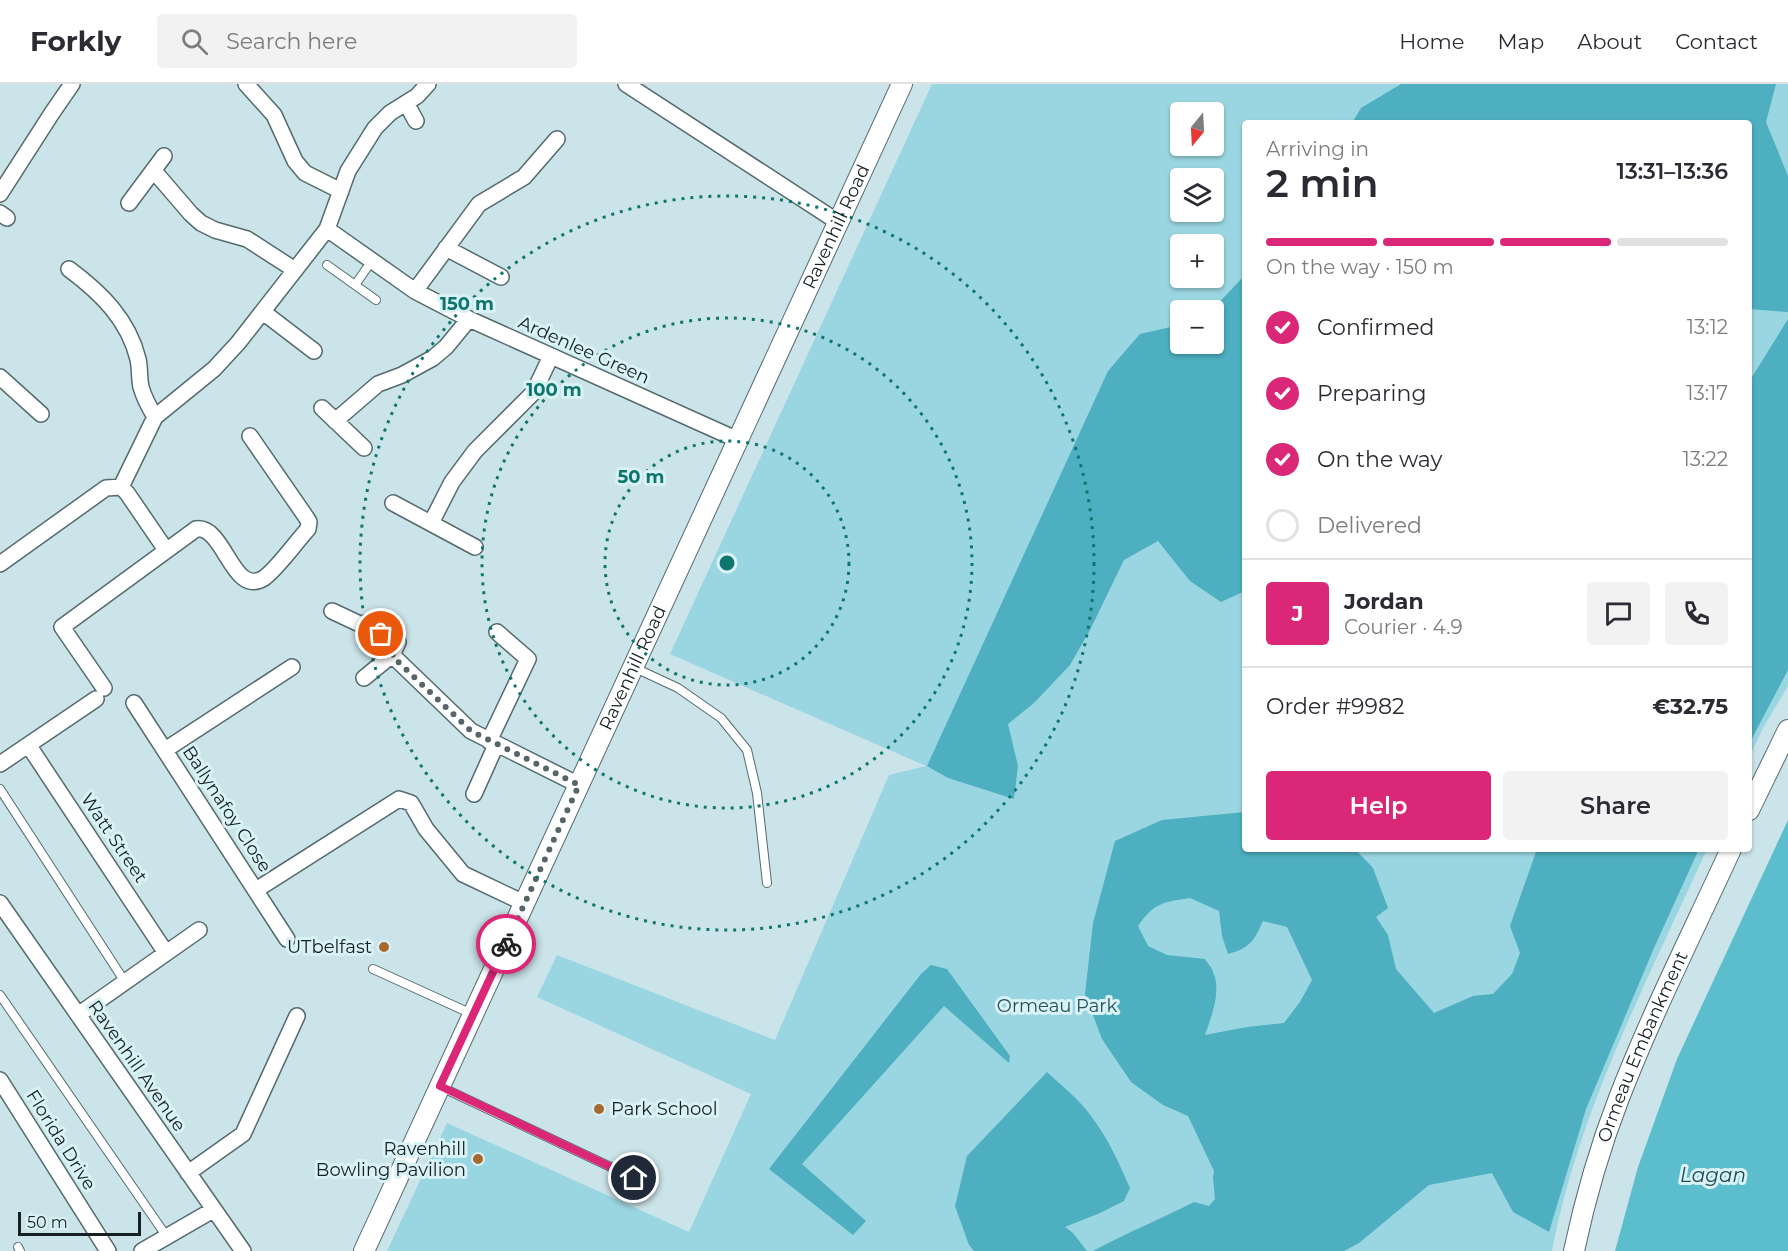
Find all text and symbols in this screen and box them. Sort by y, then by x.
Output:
search box [157,14,577,68]
text: Forkly [30,24,121,58]
icon: search [178,25,211,58]
text: Search here [226,28,357,55]
text: Home [1399,29,1464,54]
text: Map [1497,29,1544,54]
text: About [1577,29,1642,54]
text: Contact [1675,29,1758,54]
north arrow [1170,102,1224,156]
map controls [1170,102,1224,354]
text: Arriving in [1266,137,1369,161]
text: 13:31–13:36 [1617,158,1728,185]
text: 2 min [1266,159,1379,207]
street label: Ravenhill Road [798,161,874,292]
button: layers [1170,168,1224,222]
button: + [1170,234,1224,288]
text: On the way · 150 m [1266,255,1454,279]
text: 150 m [440,293,494,315]
button: − [1170,300,1224,354]
street label: Ardenlee Green [515,311,653,389]
icon: check [1266,311,1299,344]
text: Confirmed [1317,314,1434,341]
text: 13:12 [1687,315,1728,339]
icon: check [1266,377,1299,410]
text: 100 m [526,379,582,401]
text: Preparing [1317,380,1426,407]
text: 13:17 [1686,381,1728,405]
icon: check [1266,443,1299,476]
text: On the way [1317,446,1442,473]
text: 13:22 [1683,447,1728,471]
text: 50 m [618,466,664,488]
text: Delivered [1317,512,1422,539]
centre of rings [717,553,737,573]
button: chat [1587,582,1650,645]
button: phone [1665,582,1728,645]
text: Jordan [1344,588,1424,615]
text: J [1292,600,1303,627]
street label: Ravenhill Road [595,602,671,734]
pin [355,608,406,659]
text: Courier · 4.9 [1344,615,1463,639]
icon: bag [364,617,397,650]
text: Order #9982 [1266,693,1404,720]
text: €32.75 [1652,693,1728,720]
street label: Ballynafoy Close [178,742,276,876]
button: Help [1266,771,1491,840]
button: Share [1503,771,1728,840]
street label: Watt Street [76,789,152,887]
courier [476,914,536,974]
icon: bike [490,928,523,961]
place label: UTbelfast [287,936,372,958]
marker: UTbelfast [377,940,391,954]
street label: Ormeau Embankment [1593,948,1693,1145]
park label: Ormeau Park [997,995,1117,1017]
street label: Ravenhill Avenue [83,996,191,1136]
street label: Florida Drive [21,1086,101,1194]
place label: Park School [611,1098,717,1120]
marker: Park School [592,1102,606,1116]
place label: Ravenhill Bowling Pavilion [316,1138,466,1181]
marker: Ravenhill Bowling Pavilion [471,1152,485,1166]
pin [608,1152,659,1203]
icon: home [617,1161,650,1194]
water label: Lagan [1680,1163,1746,1187]
scale bar [18,1209,141,1236]
text: 50 m [27,1213,68,1232]

